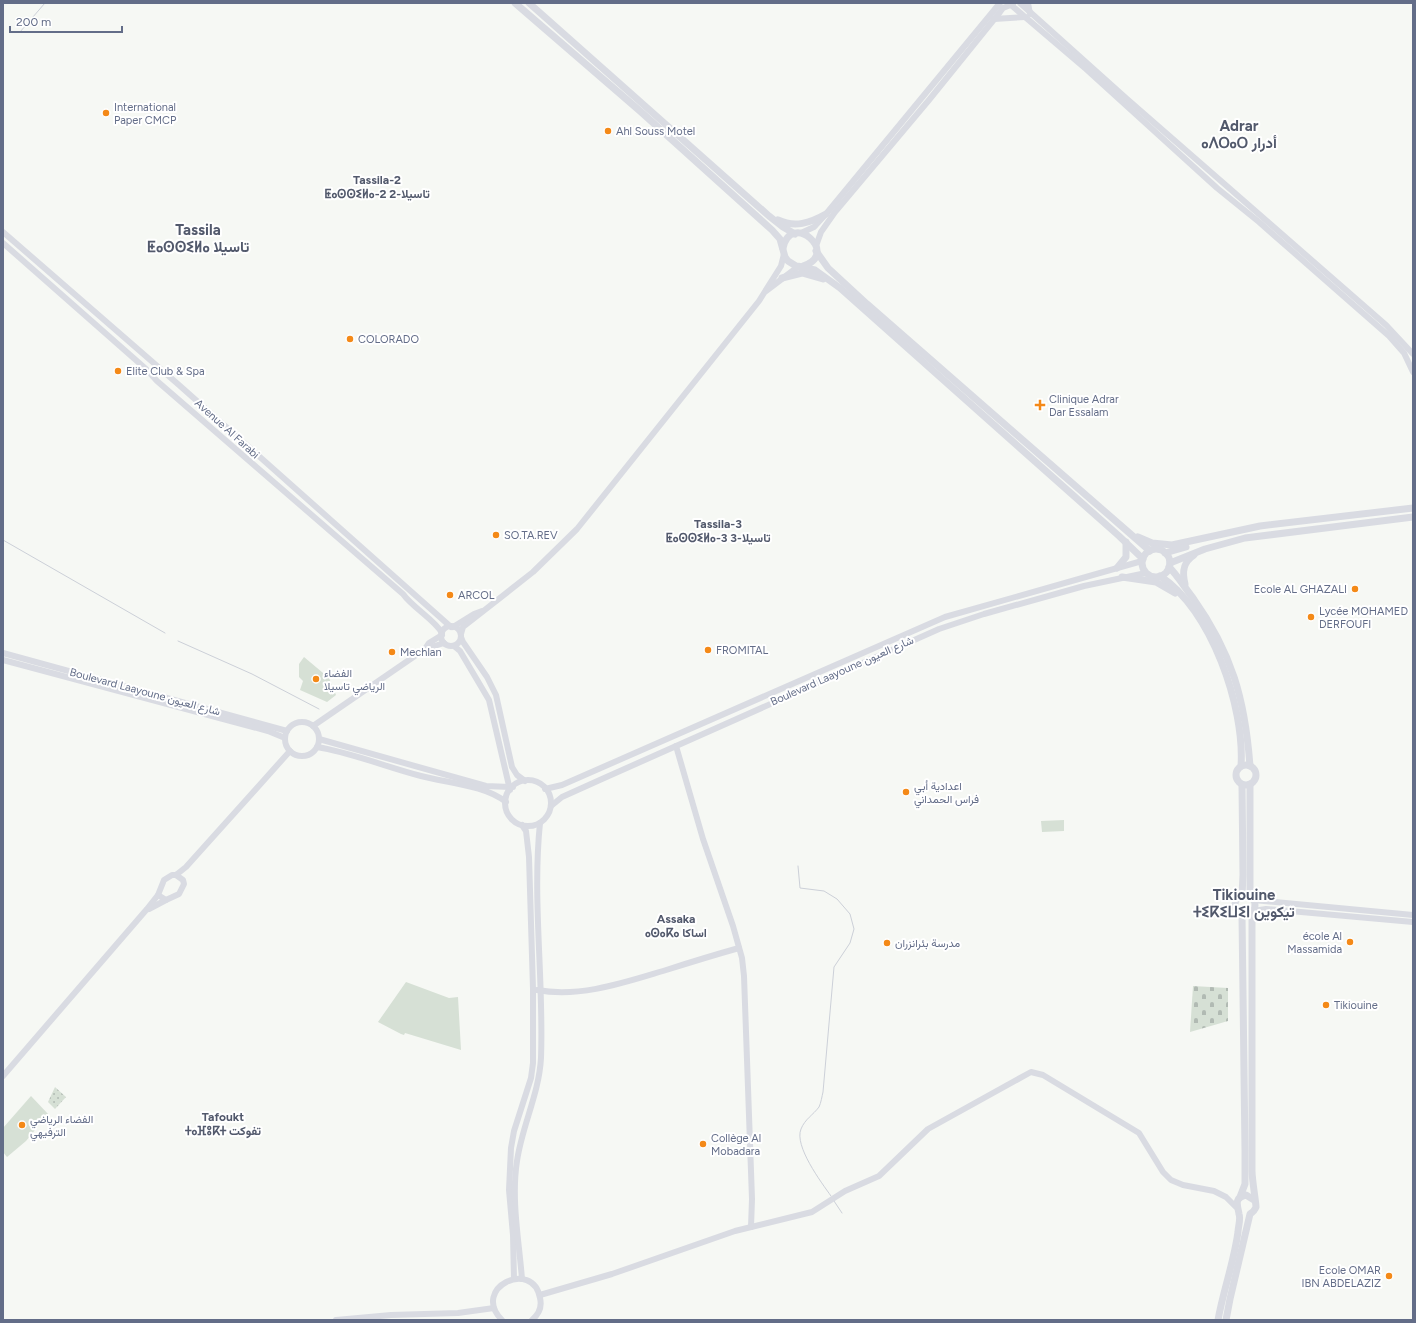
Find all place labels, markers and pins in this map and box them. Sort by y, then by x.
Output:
place label: International Paper CMCP [114,101,177,127]
marker: International Paper CMCP [101,108,111,118]
place label: Ahl Souss Motel [616,125,695,138]
marker: Ahl Souss Motel [603,126,613,136]
place label: COLORADO [358,333,419,346]
marker: COLORADO [345,334,355,344]
place label: Elite Club & Spa [126,365,205,378]
marker: Elite Club & Spa [113,366,123,376]
place label: Clinique Adrar Dar Essalam [1049,393,1119,419]
marker: Clinique Adrar Dar Essalam [1034,399,1046,411]
place label: SO.TA.REV [504,529,558,542]
marker: SO.TA.REV [491,530,501,540]
place label: Ecole AL GHAZALI [1254,583,1347,596]
marker: Ecole AL GHAZALI [1350,584,1360,594]
place label: ARCOL [458,589,495,602]
marker: ARCOL [445,590,455,600]
place label: Lycée MOHAMED DERFOUFI [1319,605,1408,631]
marker: Lycée MOHAMED DERFOUFI [1306,612,1316,622]
place label: FROMITAL [716,644,768,657]
marker: FROMITAL [703,645,713,655]
place label: Mechlan [400,646,442,659]
marker: Mechlan [387,647,397,657]
place label: الفضاء الرياضي تاسيلا [324,667,385,696]
marker: الفضاء الرياضي تاسيلا [311,674,321,684]
place label: اعدادية أبي فراس الحمداني [914,780,979,809]
marker: اعدادية أبي فراس الحمداني [901,787,911,797]
place label: école Al Massamida [1287,930,1342,956]
place label: مدرسة بئرانزران [895,937,960,950]
marker: école Al Massamida [1345,937,1355,947]
marker: مدرسة بئرانزران [882,938,892,948]
place label: Tikiouine [1334,999,1378,1012]
marker: Tikiouine [1321,1000,1331,1010]
place label: الفضاء الرياضي الترفيهي [30,1113,93,1142]
marker: الفضاء الرياضي الترفيهي [17,1120,27,1130]
place label: Collège Al Mobadara [711,1132,761,1158]
marker: Collège Al Mobadara [698,1139,708,1149]
place label: Ecole OMAR IBN ABDELAZIZ [1302,1264,1381,1290]
marker: Ecole OMAR IBN ABDELAZIZ [1384,1271,1394,1281]

